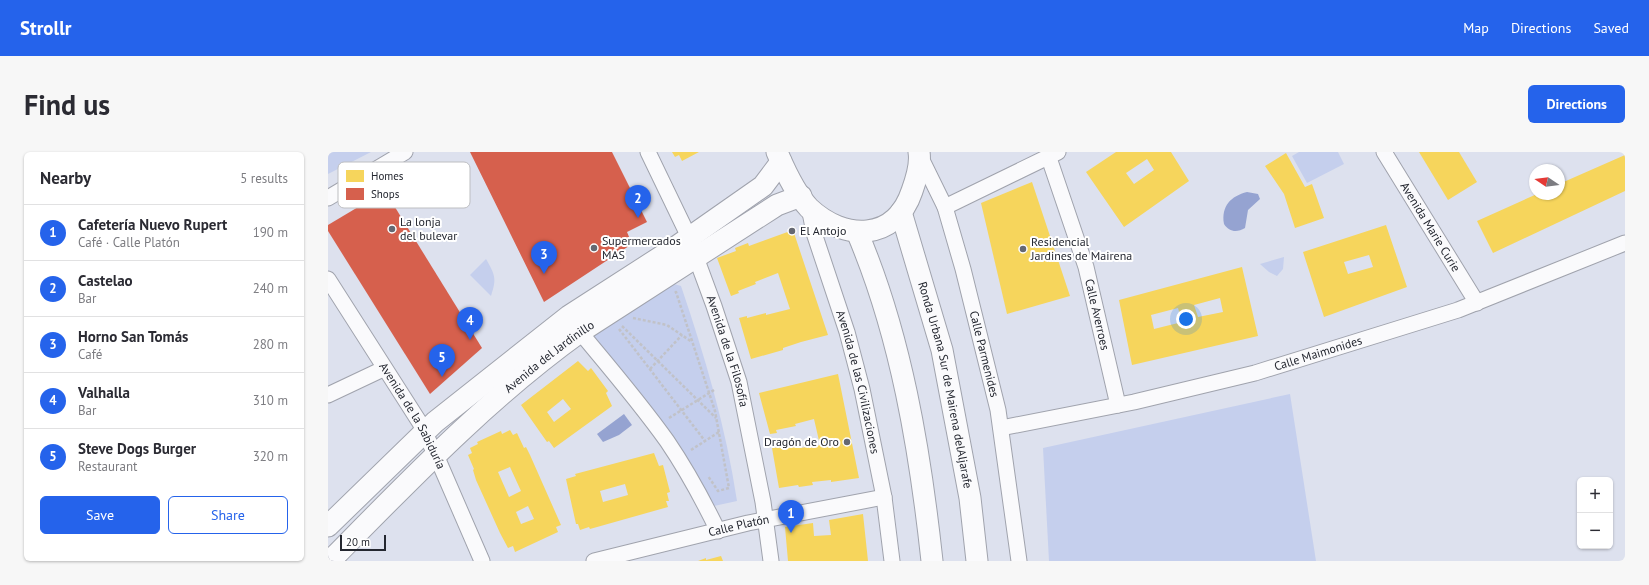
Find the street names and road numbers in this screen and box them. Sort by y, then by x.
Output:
street label: Avenida Marie Curie [1397,179,1464,274]
street label: Calle Averroes [1082,277,1113,352]
street label: Ronda Urbana Sur de Mairena delAljarafe [915,280,976,490]
street label: Avenida de la Filosofía [704,293,752,408]
street label: Avenida de las Civilizaciones [833,308,883,455]
street label: Calle Parmenides [967,309,1003,399]
street label: Avenida del Jardinillo [501,317,597,396]
street label: Calle Maimonides [1272,332,1364,374]
street label: Avenida de la Sabiduría [376,360,449,471]
street label: Calle Platón [707,511,770,540]

